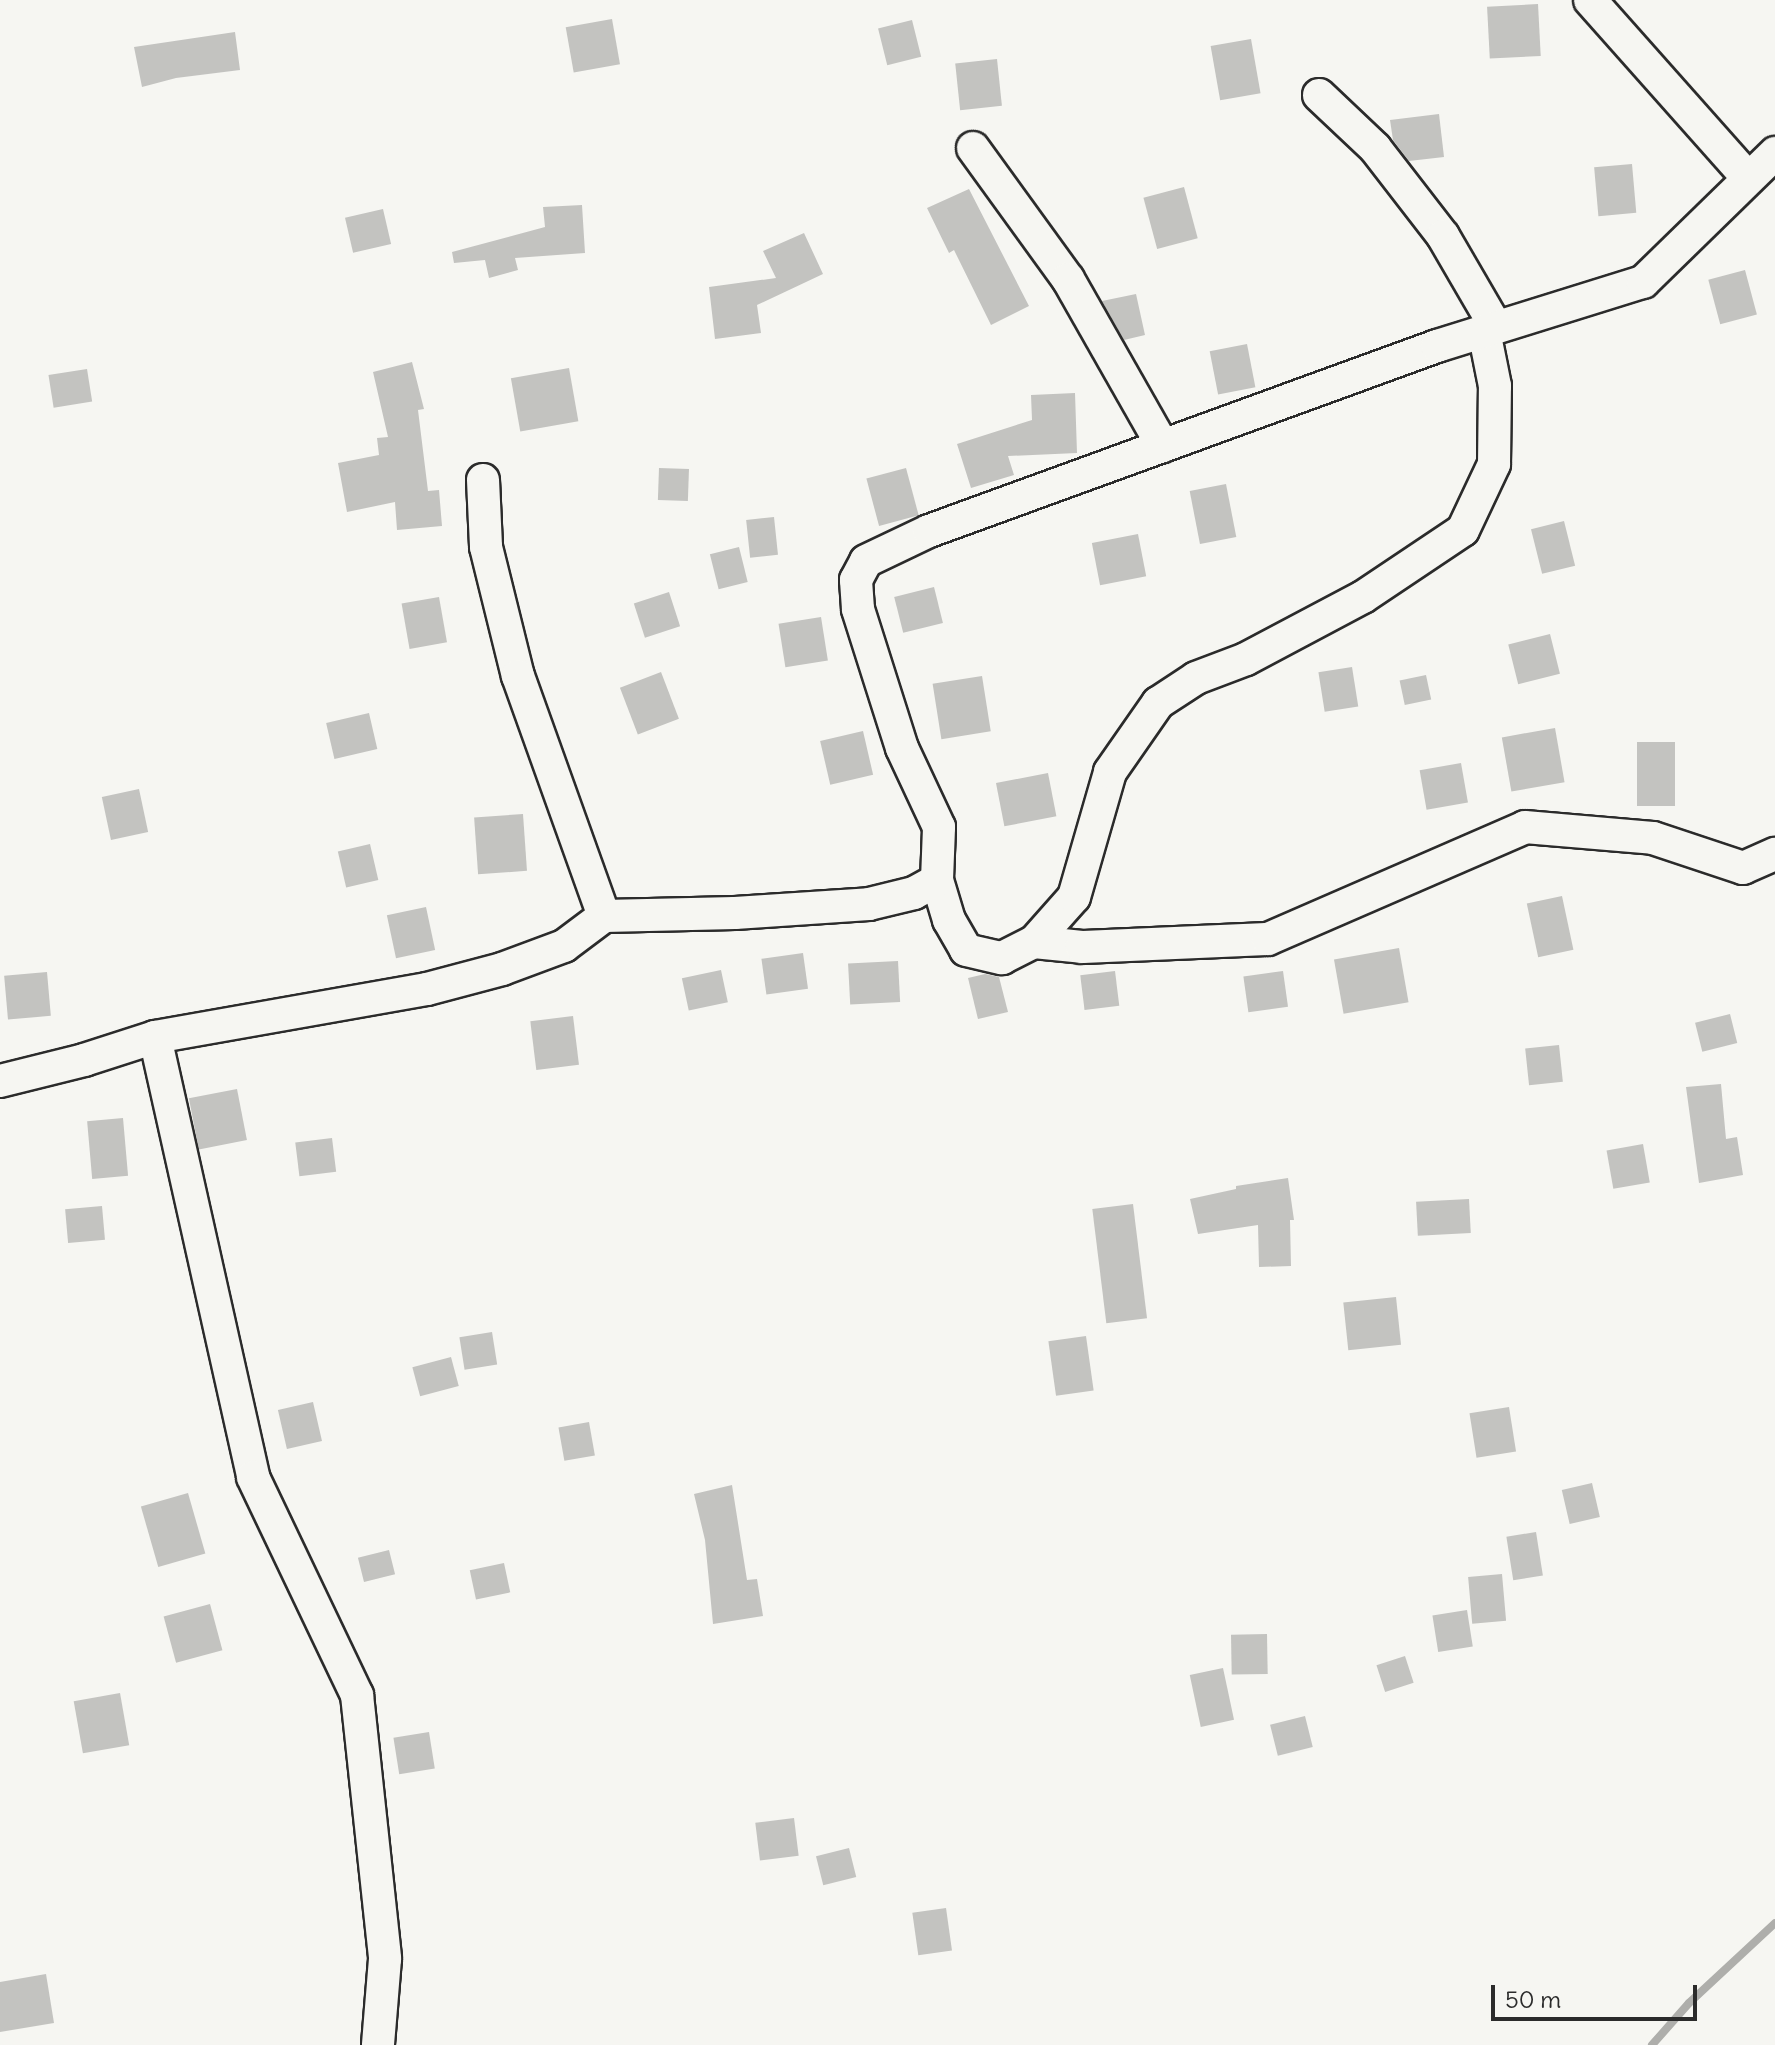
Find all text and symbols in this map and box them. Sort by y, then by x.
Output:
scale bar [1495,1969,1701,2019]
text: 50 m [1505,1984,1561,2014]

